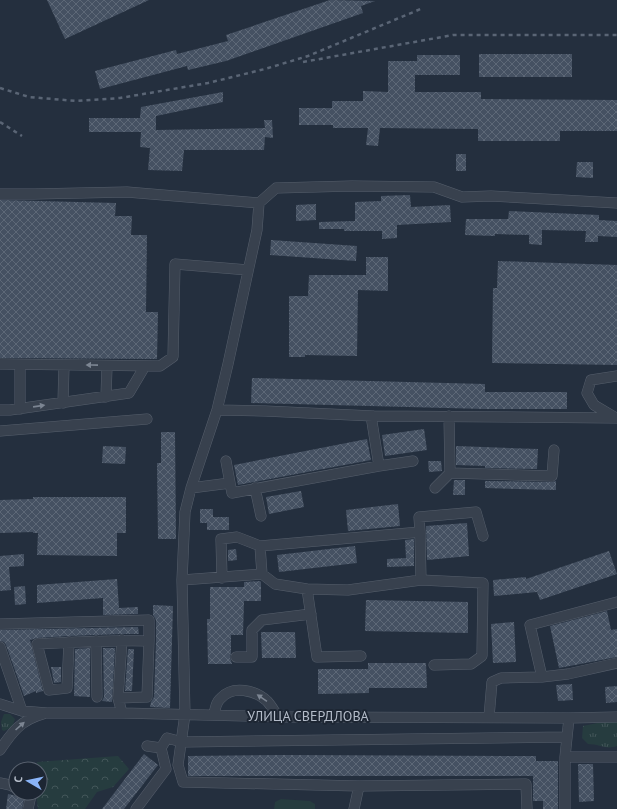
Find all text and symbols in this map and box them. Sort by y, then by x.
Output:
one-way arrow [86,362,98,369]
one-way arrow [33,403,45,409]
one-way arrow [257,694,267,702]
street label: УЛИЦА СВЕРДЛОВА [247,707,370,725]
one-way arrow [15,722,24,731]
north arrow [8,761,48,801]
text: С [11,775,26,784]

